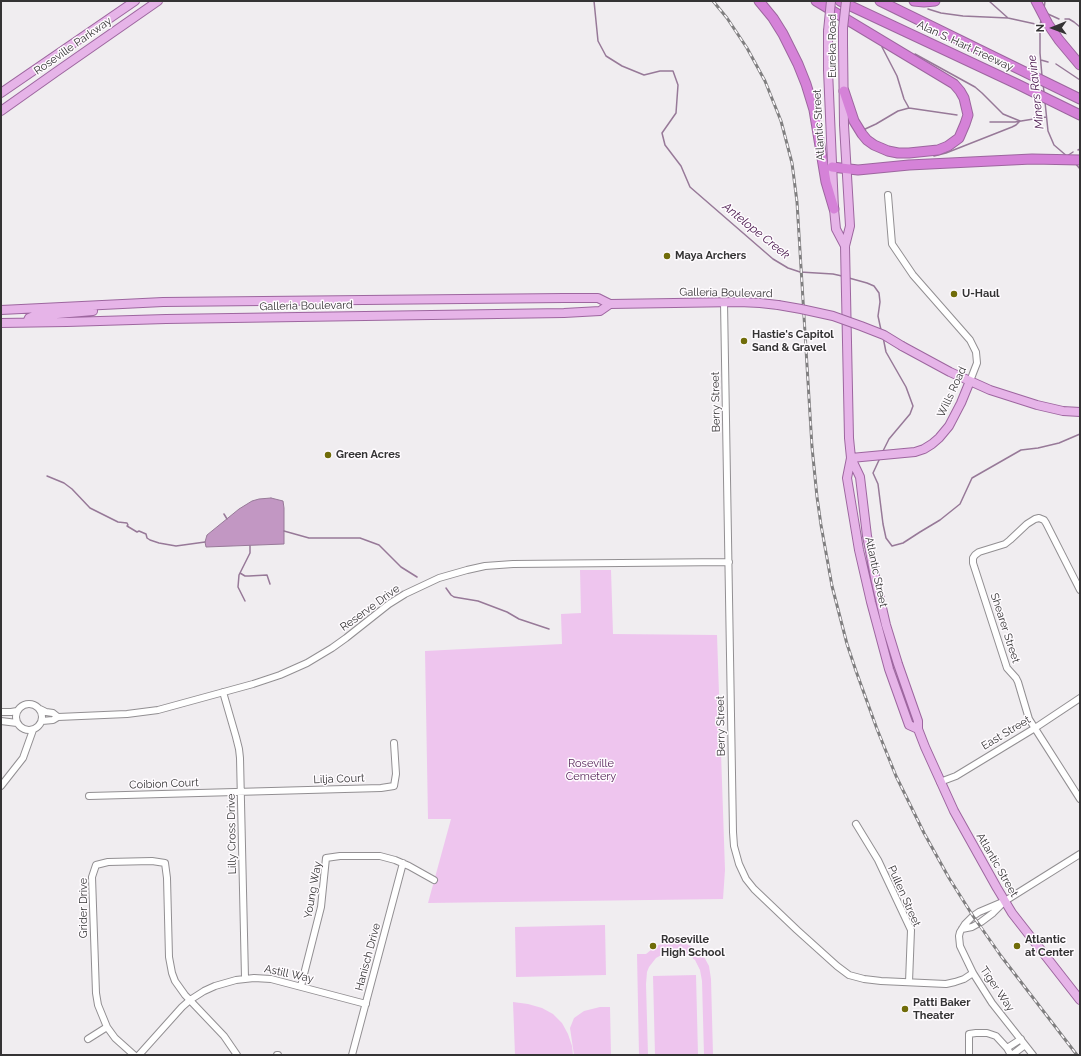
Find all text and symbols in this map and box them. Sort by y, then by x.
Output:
north arrow [1033,8,1073,48]
street label: Roseville Parkway [32,14,114,78]
street label: Eureka Road [826,14,840,78]
street label: Alan S. Hart Freeway [915,18,1015,74]
text: N [1034,24,1047,33]
water label: Miners Ravine [1025,54,1047,130]
street label: Atlantic Street [811,89,827,161]
water label: Antelope Creek [720,200,792,262]
place label: Maya Archers [675,249,746,263]
marker: Maya Archers [662,251,672,261]
street label: Galleria Boulevard [679,286,773,300]
place label: U-Haul [962,287,1000,301]
marker: U-Haul [949,289,959,299]
street label: Galleria Boulevard [259,299,353,313]
place label: Hastie's Capitol Sand & Gravel [752,328,834,354]
marker: Hastie's Capitol Sand & Gravel [739,336,749,346]
street label: Wills Road [935,365,969,419]
street label: Berry Street [709,372,723,432]
place label: Green Acres [336,448,400,462]
marker: Green Acres [323,450,333,460]
street label: Atlantic Street [862,536,890,608]
street label: Reserve Drive [338,582,402,634]
street label: Shearer Street [987,591,1023,665]
street label: Berry Street [714,696,728,756]
street label: East Street [979,713,1033,753]
park label: Roseville Cemetery [566,757,616,783]
street label: Lilja Court [313,772,365,786]
street label: Coibion Court [129,776,199,792]
street label: Lilly Cross Drive [225,793,239,875]
street label: Atlantic Street [973,831,1021,899]
street label: Young Way [301,860,325,920]
street label: Pullen Street [885,863,923,929]
street label: Grider Drive [77,878,91,938]
street label: Hanisch Drive [353,922,383,992]
place label: Roseville High School [661,933,725,959]
place label: Atlantic at Center [1025,933,1074,959]
marker: Roseville High School [648,941,658,951]
marker: Atlantic at Center [1012,941,1022,951]
street label: Astill Way [263,962,315,986]
street label: Tiger Way [977,964,1017,1014]
place label: Patti Baker Theater [913,996,970,1022]
marker: Patti Baker Theater [900,1004,910,1014]

